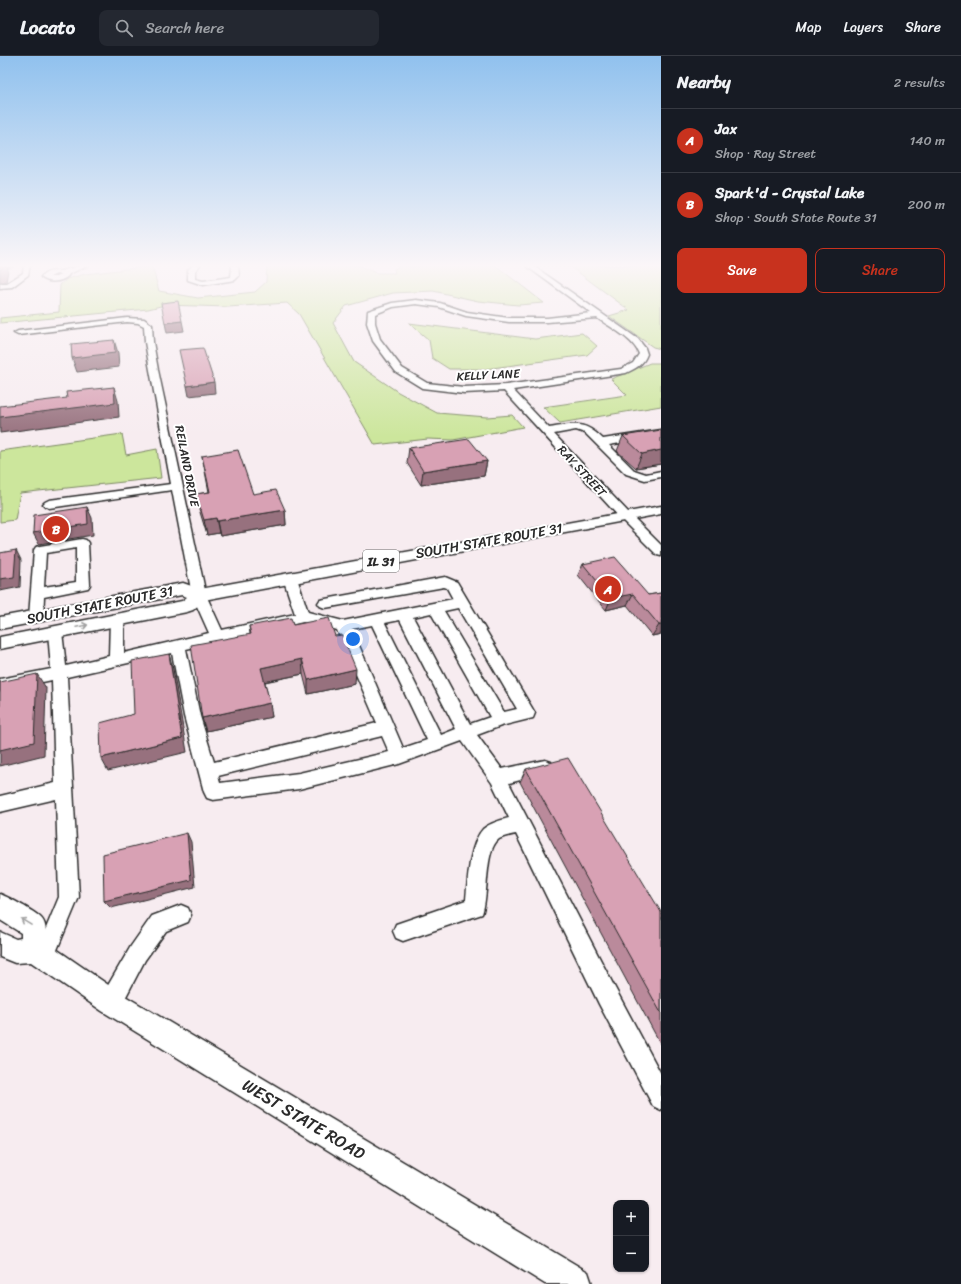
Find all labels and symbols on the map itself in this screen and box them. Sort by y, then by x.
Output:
street label: KELLY LANE [456,362,522,388]
street label: REILAND DRIVE [168,423,206,510]
street label: RAY STREET [552,440,613,503]
pin: B [43,514,69,544]
street label: SOUTH STATE ROUTE 31 [413,516,565,566]
road number: IL 31 [363,550,399,572]
pin: A [595,574,621,604]
street label: SOUTH STATE ROUTE 31 [24,579,176,631]
one-way arrow [75,622,88,630]
your location [343,629,363,649]
one-way arrow [21,918,32,926]
street label: WEST STATE ROAD [236,1070,372,1168]

